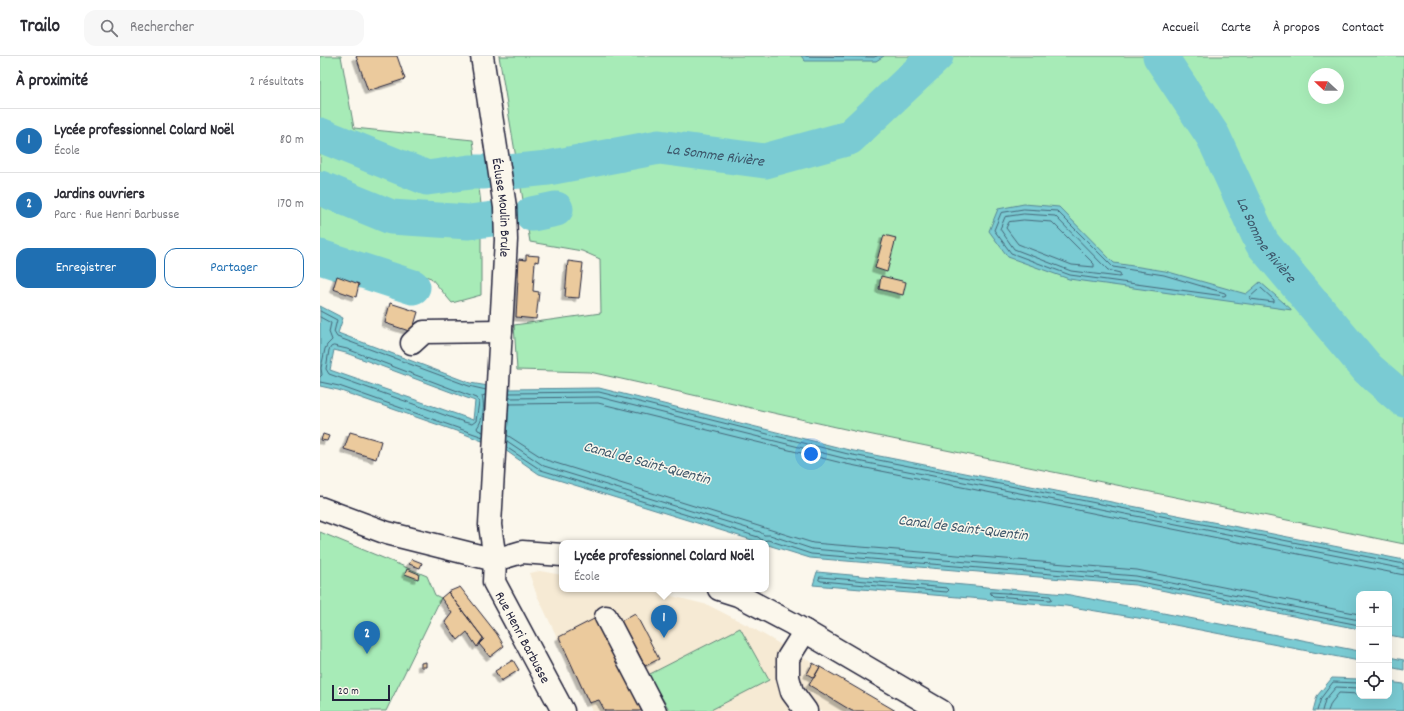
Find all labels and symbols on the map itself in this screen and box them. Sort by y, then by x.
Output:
north arrow [1308,68,1344,104]
water label: La Somme Rivière [665,139,767,174]
street label: Écluse Moulin Brule [486,157,514,258]
water label: La Somme Rivière [1229,194,1301,290]
water label: Canal de Saint-Quentin [581,436,713,492]
your location [801,444,821,464]
water label: Canal de Saint-Quentin [897,510,1030,548]
street label: Rue Henri Barbusse [489,588,554,687]
pin: 1 [651,605,677,638]
pin: 2 [354,621,380,654]
scale bar [332,683,390,702]

